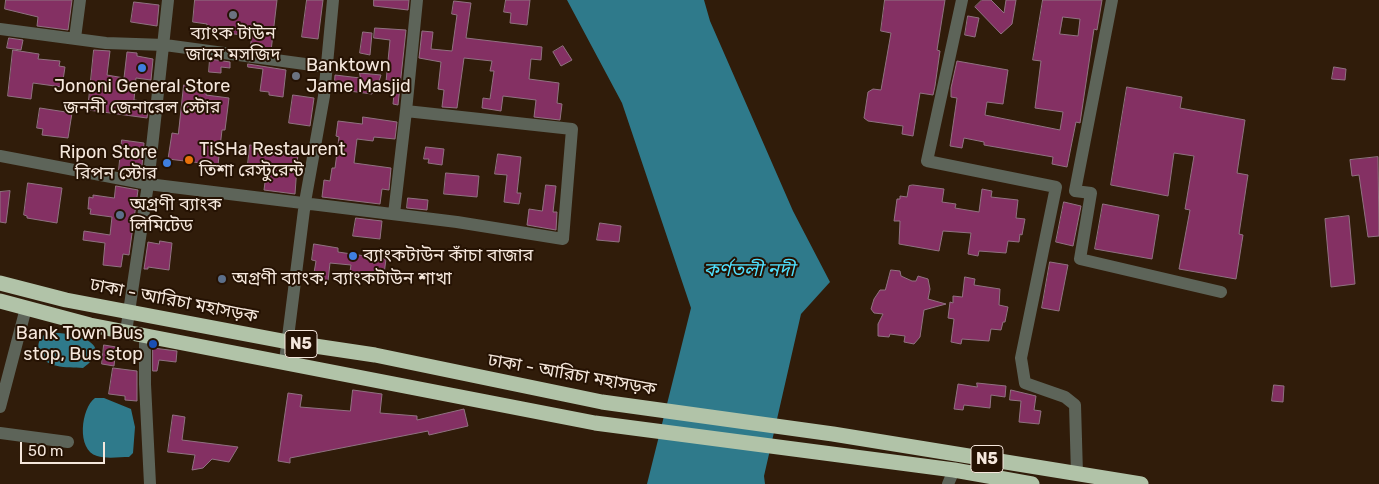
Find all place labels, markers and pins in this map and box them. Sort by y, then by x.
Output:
marker: ব্যাংক টাউন জামে মসজিদ [227,9,239,21]
place label: ব্যাংক টাউন জামে মসজিদ [186,23,280,66]
place label: Banktown Jame Masjid [306,55,411,98]
marker: Jononi General Store জননী জেনারেল স্টোর [136,62,148,74]
marker: Banktown Jame Masjid [290,70,302,82]
place label: Jononi General Store জননী জেনারেল স্টোর [54,76,230,118]
place label: TiSHa Restaurent তিশা রেস্টুরেন্ট [199,139,345,182]
place label: Ripon Store রিপন স্টোর [59,142,157,184]
marker: TiSHa Restaurent তিশা রেস্টুরেন্ট [183,154,195,166]
marker: Ripon Store রিপন স্টোর [161,157,173,169]
place label: অগ্রণী ব্যাংক লিমিটেড [130,194,222,236]
marker: অগ্রণী ব্যাংক লিমিটেড [114,209,126,221]
place label: ব্যাংকটাউন কাঁচা বাজার [363,245,533,267]
marker: ব্যাংকটাউন কাঁচা বাজার [347,250,359,262]
place label: অগ্রণী ব্যাংক, ব্যাংকটাউন শাখা [232,268,452,290]
marker: অগ্রণী ব্যাংক, ব্যাংকটাউন শাখা [216,273,228,285]
place label: Bank Town Bus stop, Bus stop [16,323,143,366]
marker: Bank Town Bus stop, Bus stop [147,338,159,350]

